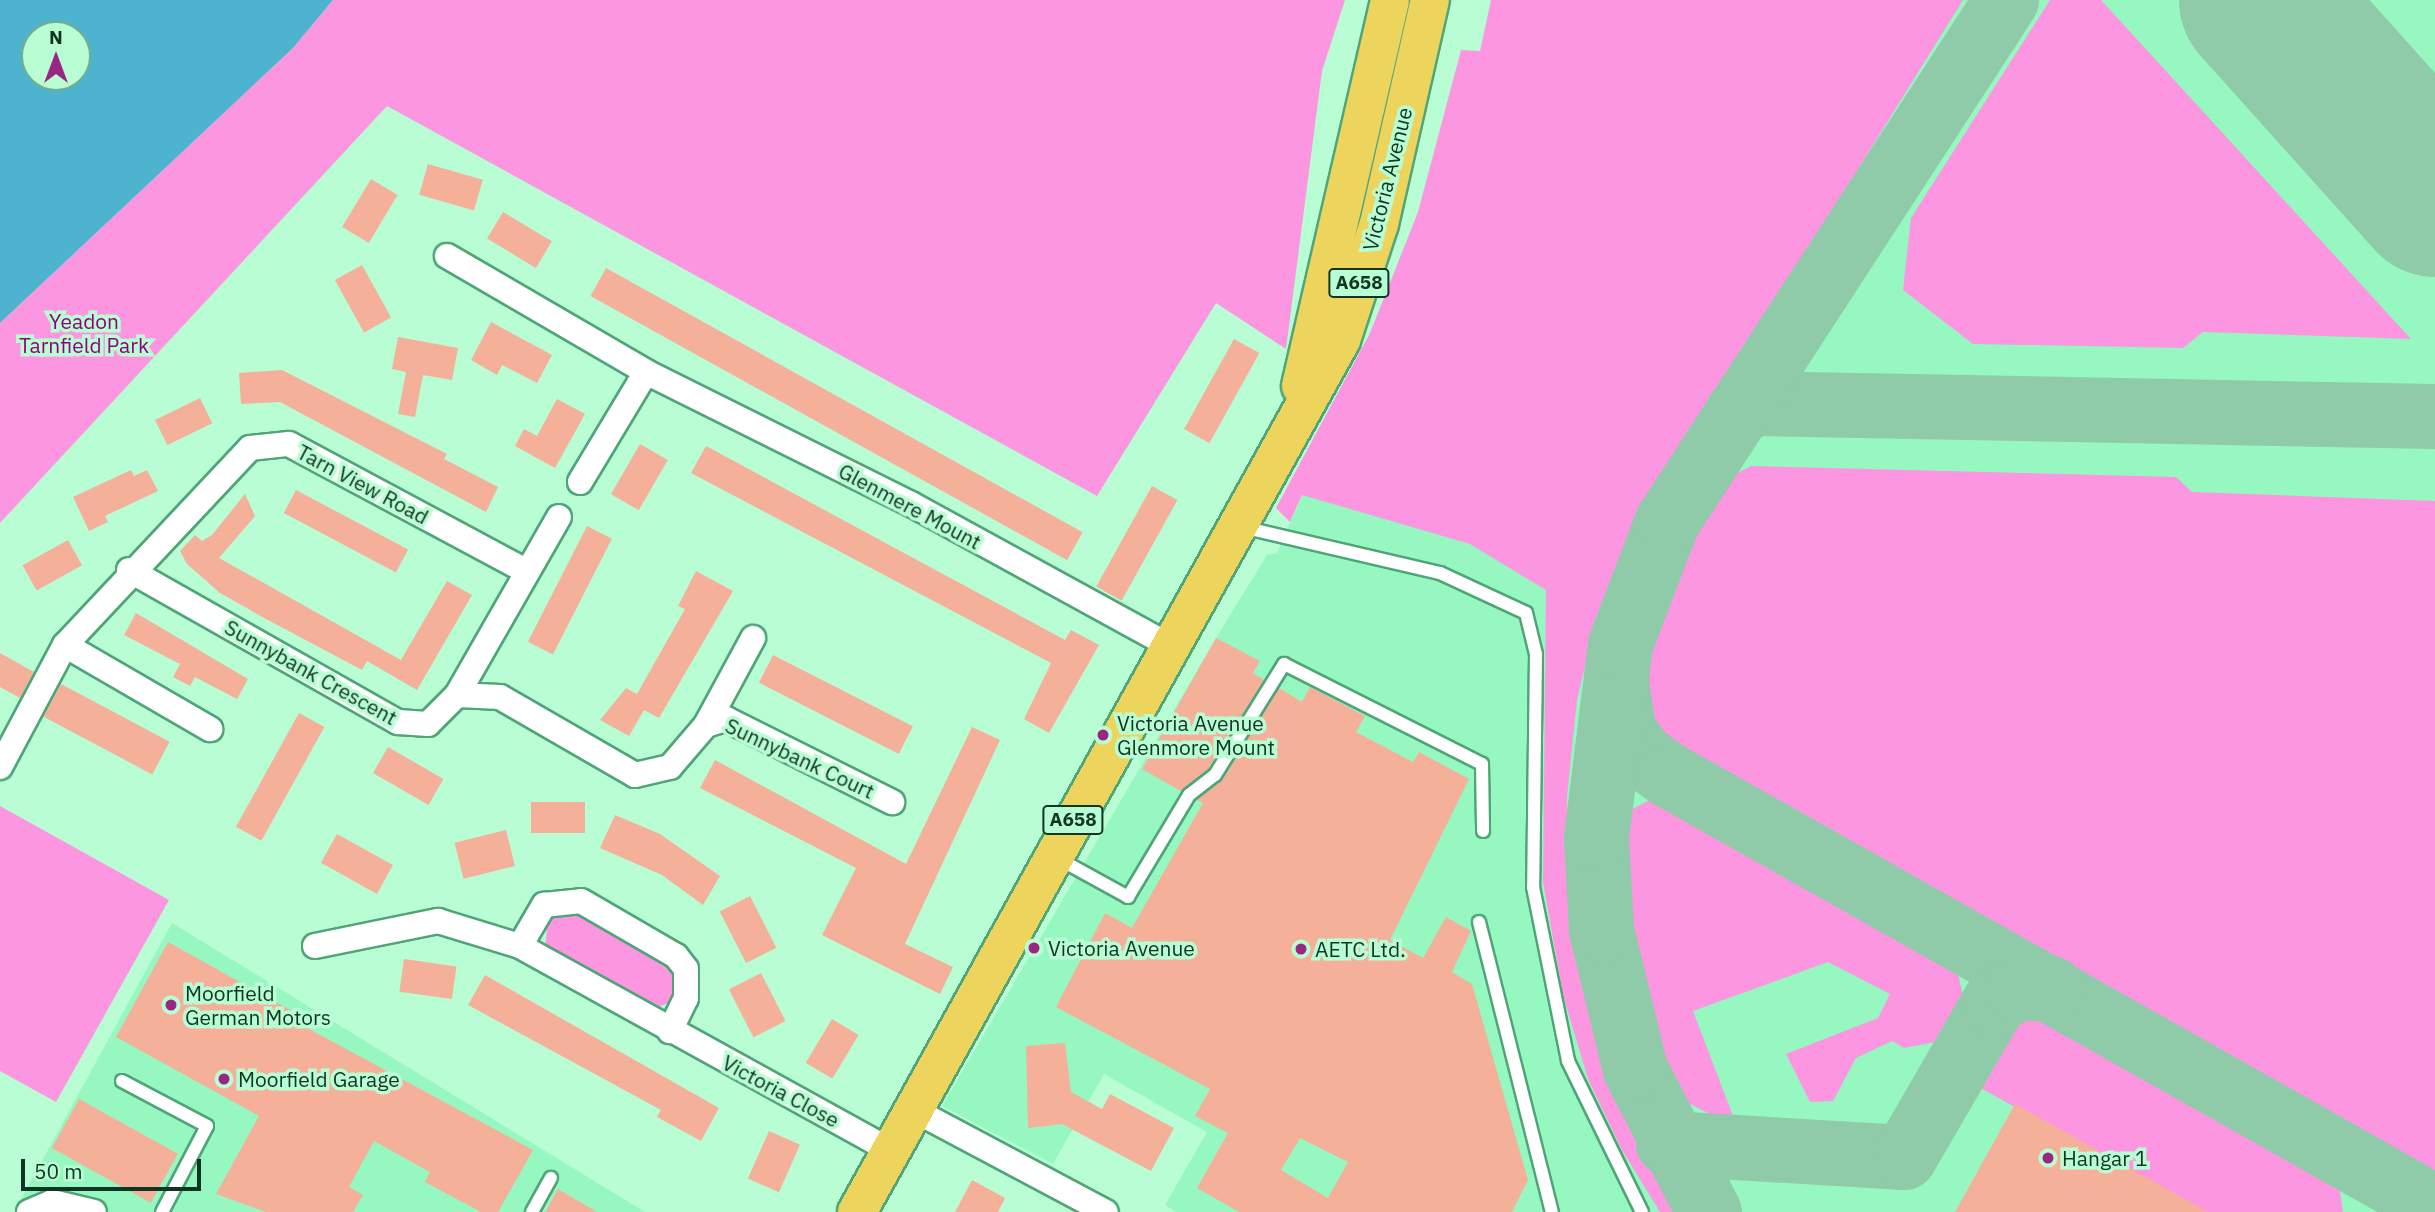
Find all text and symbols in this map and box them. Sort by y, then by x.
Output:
north arrow [21,21,91,91]
text: N [49,25,63,49]
street label: Victoria Avenue [1357,105,1417,253]
road number: A658 [1328,268,1390,298]
park label: Yeadon Tarnfield Park [19,308,149,358]
street label: Tarn View Road [293,439,433,529]
street label: Glenmere Mount [834,458,986,554]
street label: Sunnybank Crescent [220,614,402,730]
place label: Victoria Avenue Glenmore Mount [1117,710,1275,760]
street label: Sunnybank Court [721,712,879,804]
marker: Victoria Avenue Glenmore Mount [1095,727,1111,743]
road number: A658 [1042,804,1104,835]
place label: Victoria Avenue [1048,935,1195,961]
place label: AETC Ltd. [1315,936,1406,962]
marker: Victoria Avenue [1026,940,1042,956]
marker: AETC Ltd. [1293,941,1309,957]
place label: Moorfield German Motors [185,980,331,1030]
marker: Moorfield German Motors [163,997,179,1013]
street label: Victoria Close [718,1050,844,1132]
place label: Moorfield Garage [238,1066,400,1092]
marker: Moorfield Garage [216,1071,232,1087]
place label: Hangar 1 [2062,1145,2147,1171]
scale bar [24,1146,205,1190]
marker: Hangar 1 [2040,1150,2056,1166]
text: 50 m [34,1157,83,1185]

